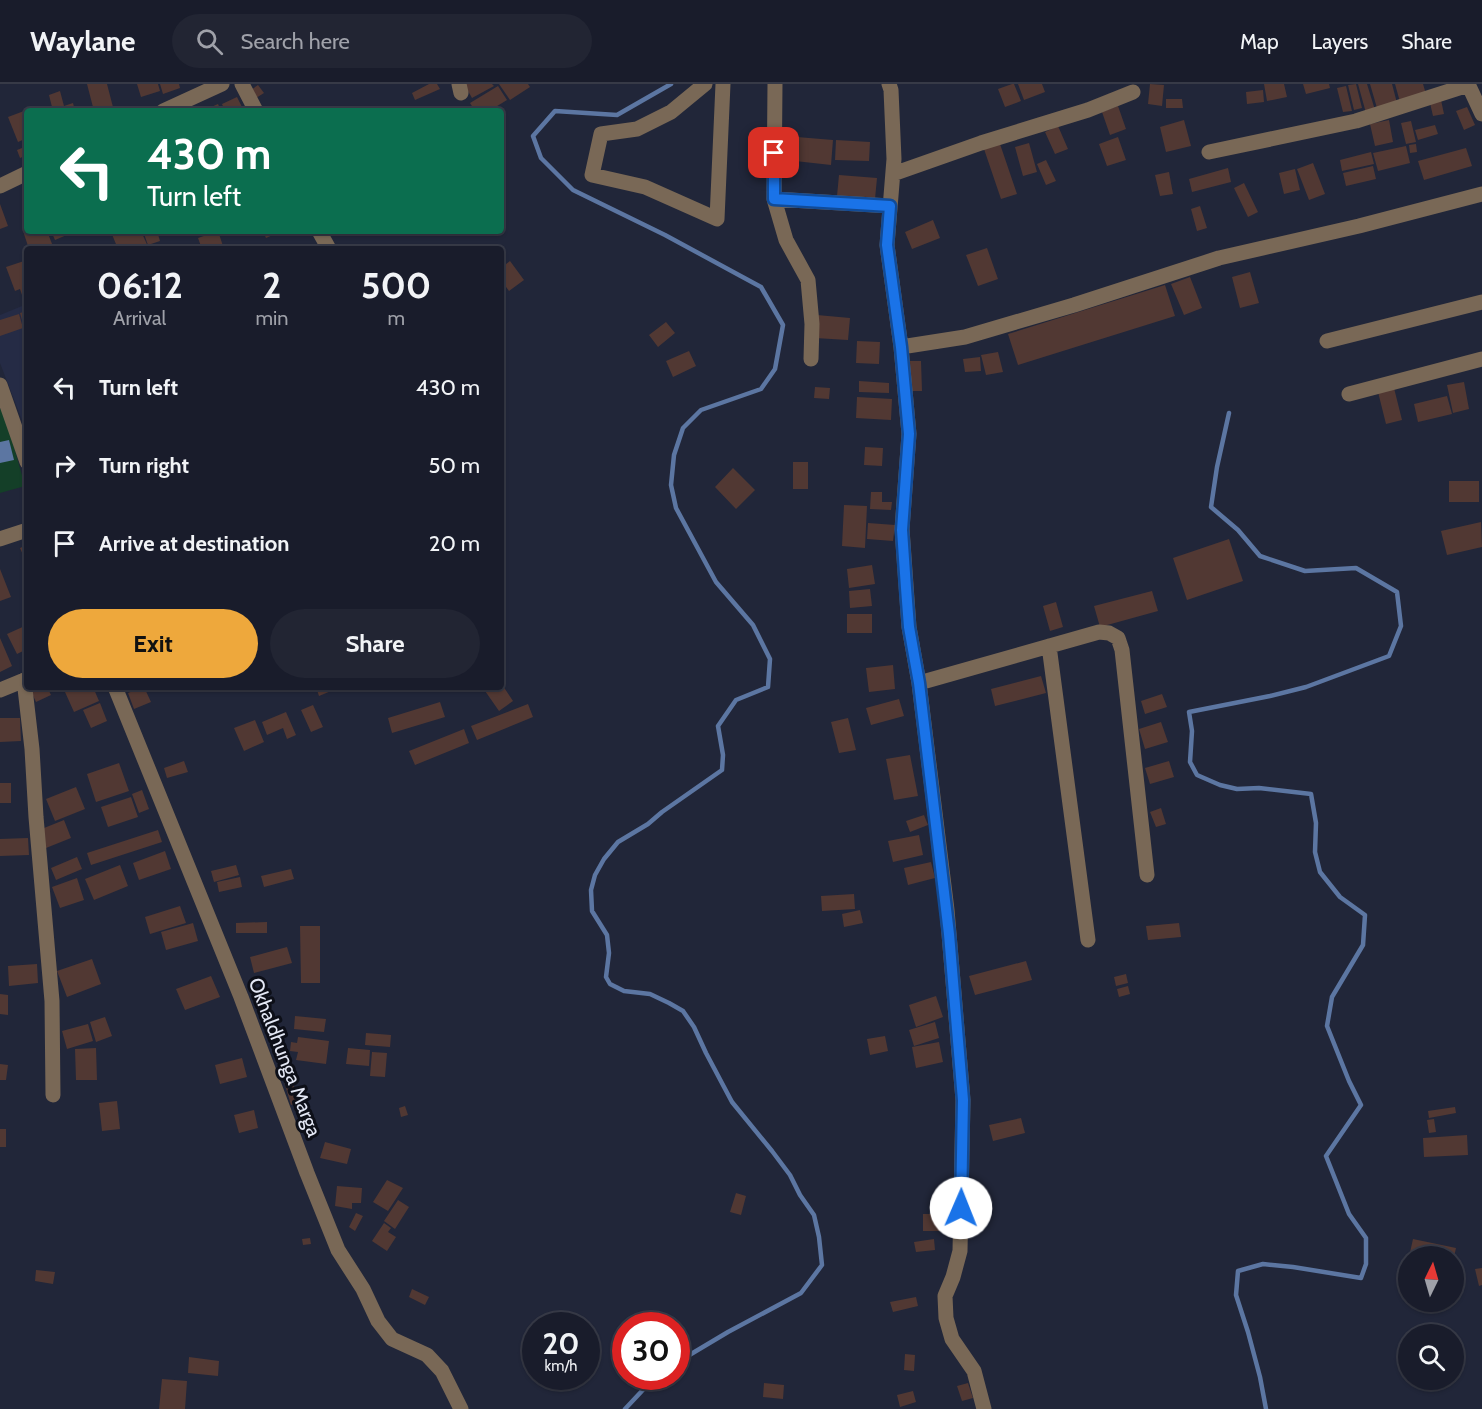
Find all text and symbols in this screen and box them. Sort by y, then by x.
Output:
search box [172,14,592,68]
text: Waylane [30,24,136,58]
icon: search [193,25,226,58]
text: Search here [241,28,350,55]
text: Map [1240,29,1279,54]
text: Layers [1312,29,1368,54]
text: Share [1401,29,1452,54]
pin [748,127,799,178]
text: 430 m [147,128,271,180]
icon: left [48,132,126,210]
icon: arrive [757,136,790,169]
text: Turn left [147,180,241,213]
text: 06:12 [97,263,183,307]
text: 2 [262,263,281,307]
text: 500 [361,263,431,307]
text: Arrival [113,306,166,330]
text: min [255,306,288,330]
text: m [387,306,405,330]
icon: left [48,371,81,404]
text: Turn left [99,374,178,401]
text: 430 m [416,374,480,401]
icon: right [48,449,81,482]
text: Turn right [99,452,189,479]
text: 50 m [428,452,480,479]
icon: arrive [48,527,81,560]
text: Arrive at destination [99,530,289,557]
text: 20 m [429,530,480,557]
button: Exit [48,609,258,678]
button: Share [270,609,480,678]
street label: Okhaldhunga Marga [244,974,327,1140]
position arrow [929,1176,993,1240]
north arrow [1398,1246,1464,1312]
map controls [1398,1246,1464,1390]
speed limit sign: 30 [612,1312,690,1390]
button: search [1398,1324,1464,1390]
text: 20 [542,1325,580,1362]
text: km/h [545,1357,577,1375]

